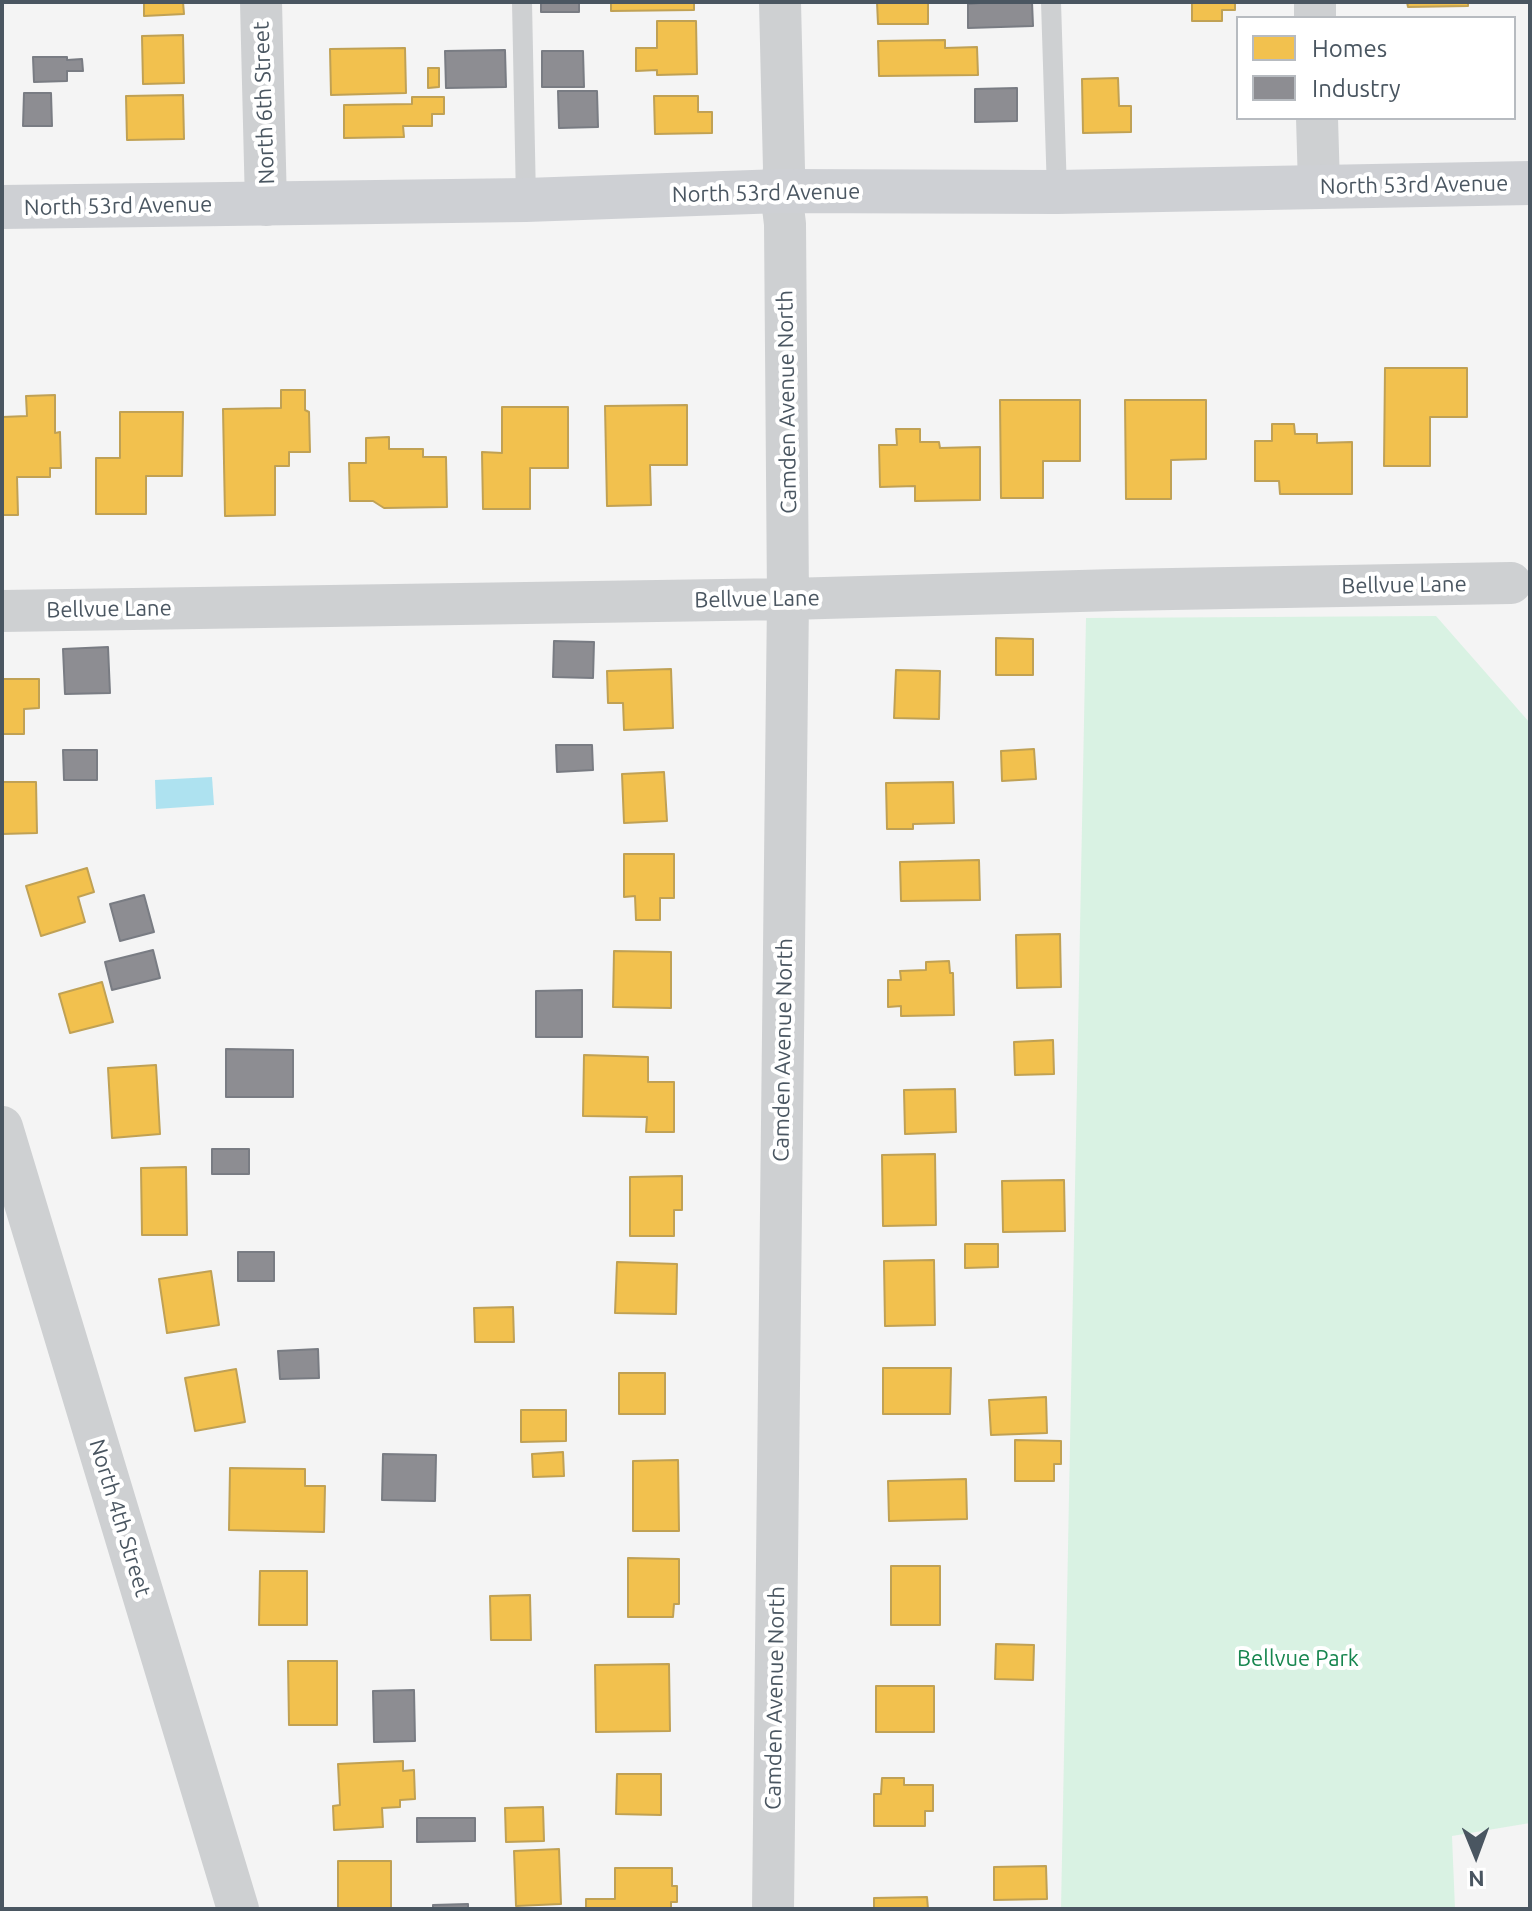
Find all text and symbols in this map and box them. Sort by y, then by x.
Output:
legend [1236,16,1516,120]
street label: North 6th Street [248,21,280,185]
text: Homes [1312,35,1387,62]
text: Industry [1312,75,1401,102]
street label: North 53rd Avenue [1320,170,1508,200]
street label: North 53rd Avenue [672,178,860,208]
street label: North 53rd Avenue [24,191,212,221]
street label: Camden Avenue North [772,290,802,514]
street label: Bellvue Lane [1341,571,1467,599]
street label: Bellvue Lane [694,585,820,613]
street label: Bellvue Lane [46,595,172,623]
street label: Camden Avenue North [768,938,798,1162]
street label: North 4th Street [84,1436,156,1600]
street label: Camden Avenue North [760,1586,790,1810]
park label: Bellvue Park [1237,1646,1359,1672]
north arrow [1436,1815,1516,1895]
text: N [1468,1867,1485,1892]

